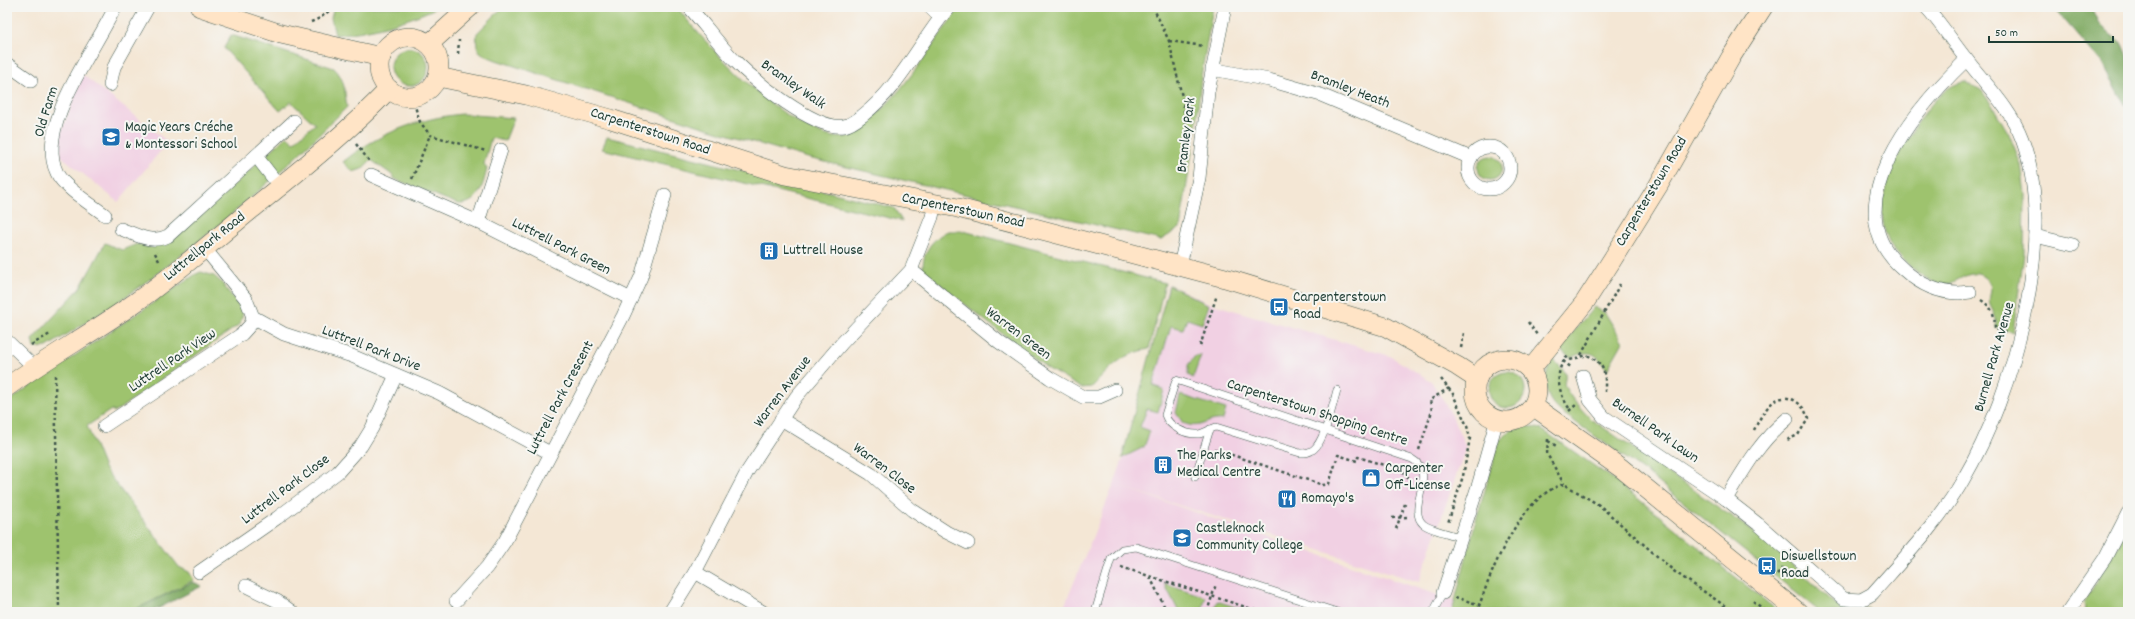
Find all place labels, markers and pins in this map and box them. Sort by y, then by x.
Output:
place label: Magic Years Créche & Montessori School [125,117,237,156]
school or university icon: Magic Years Créche & Montessori School [100,126,122,148]
building icon: Luttrell House [758,240,780,262]
place label: Luttrell House [783,240,864,262]
place label: Carpenterstown Road [1293,287,1386,326]
bus stop icon: Carpenterstown Road [1268,296,1290,318]
place label: The Parks Medical Centre [1177,445,1261,484]
building icon: The Parks Medical Centre [1152,454,1174,476]
place label: Carpenter Off-License [1385,458,1451,497]
shop icon: Carpenter Off-License [1360,467,1382,489]
restaurant icon: Romayo's [1276,488,1298,510]
place label: Romayo's [1301,488,1354,510]
place label: Castleknock Community College [1196,518,1303,557]
school or university icon: Castleknock Community College [1171,527,1193,549]
place label: Diswellstown Road [1781,546,1856,585]
bus stop icon: Diswellstown Road [1756,555,1778,577]

